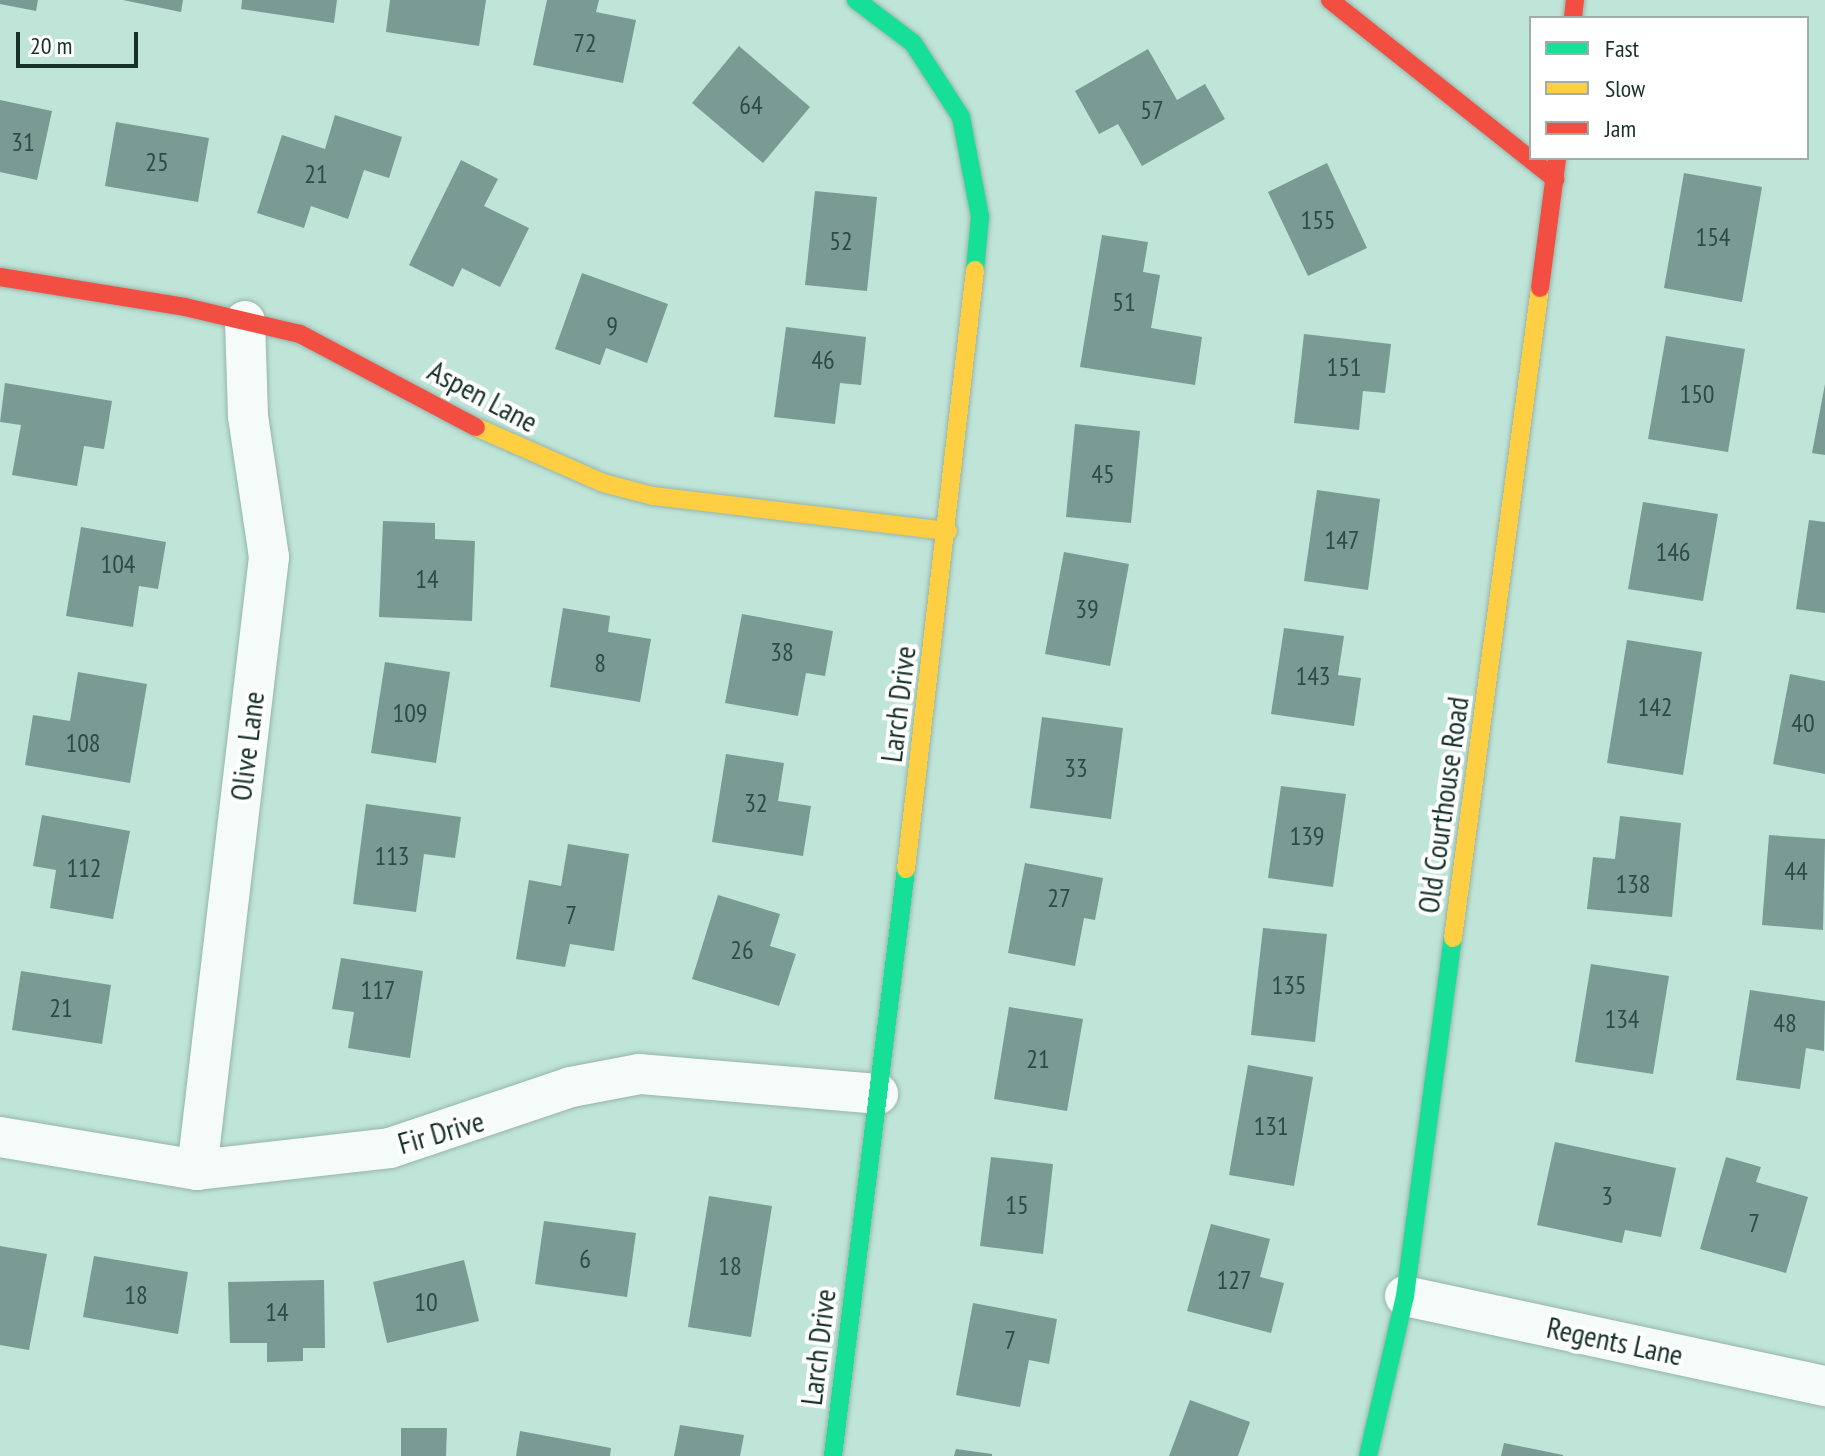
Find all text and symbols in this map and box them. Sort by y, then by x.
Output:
scale bar [20,16,142,66]
legend [1529,16,1809,160]
house number: 72 [573,27,597,59]
text: 20 m [30,30,72,61]
text: Fast [1605,33,1639,64]
text: Slow [1605,73,1645,104]
house number: 64 [739,89,763,121]
house number: 57 [1140,94,1164,126]
text: Jam [1605,113,1636,144]
house number: 31 [11,126,35,158]
house number: 25 [145,146,169,178]
house number: 21 [304,158,328,190]
house number: 155 [1300,204,1336,236]
house number: 154 [1695,221,1731,253]
house number: 52 [829,225,853,257]
house number: 51 [1112,286,1136,318]
house number: 9 [606,310,618,342]
house number: 46 [811,344,835,376]
house number: 151 [1326,351,1362,383]
street label: Aspen Lane [422,352,544,440]
house number: 150 [1679,378,1715,410]
house number: 45 [1091,458,1115,490]
house number: 147 [1324,524,1360,556]
house number: 146 [1655,536,1691,568]
house number: 104 [100,548,136,580]
house number: 14 [415,563,439,595]
house number: 39 [1075,593,1099,625]
house number: 38 [770,636,794,668]
street label: Larch Drive [873,644,923,764]
house number: 8 [594,647,606,679]
house number: 143 [1295,660,1331,692]
street label: Olive Lane [222,689,272,803]
house number: 142 [1637,691,1673,723]
street label: Old Courthouse Road [1410,694,1476,916]
house number: 109 [392,697,428,729]
house number: 40 [1791,707,1815,739]
house number: 108 [65,727,101,759]
house number: 33 [1064,752,1088,784]
house number: 32 [744,787,768,819]
house number: 139 [1289,820,1325,852]
house number: 113 [374,840,410,872]
house number: 112 [66,852,102,884]
house number: 44 [1784,855,1808,887]
house number: 138 [1615,868,1651,900]
house number: 27 [1047,882,1071,914]
house number: 7 [565,899,577,931]
house number: 26 [730,934,754,966]
house number: 135 [1271,969,1307,1001]
house number: 117 [360,974,396,1006]
house number: 21 [49,992,73,1024]
house number: 134 [1604,1003,1640,1035]
house number: 48 [1773,1007,1797,1039]
house number: 21 [1026,1043,1050,1075]
street label: Fir Drive [394,1103,488,1161]
house number: 131 [1253,1110,1289,1142]
house number: 3 [1601,1180,1613,1212]
house number: 15 [1005,1189,1029,1221]
house number: 7 [1748,1207,1760,1239]
house number: 6 [579,1243,591,1275]
house number: 18 [718,1250,742,1282]
house number: 127 [1216,1264,1252,1296]
house number: 18 [124,1279,148,1311]
house number: 10 [414,1286,438,1318]
street label: Larch Drive [793,1287,843,1407]
house number: 14 [265,1296,289,1328]
street label: Regents Lane [1544,1309,1686,1373]
house number: 7 [1004,1324,1016,1356]

